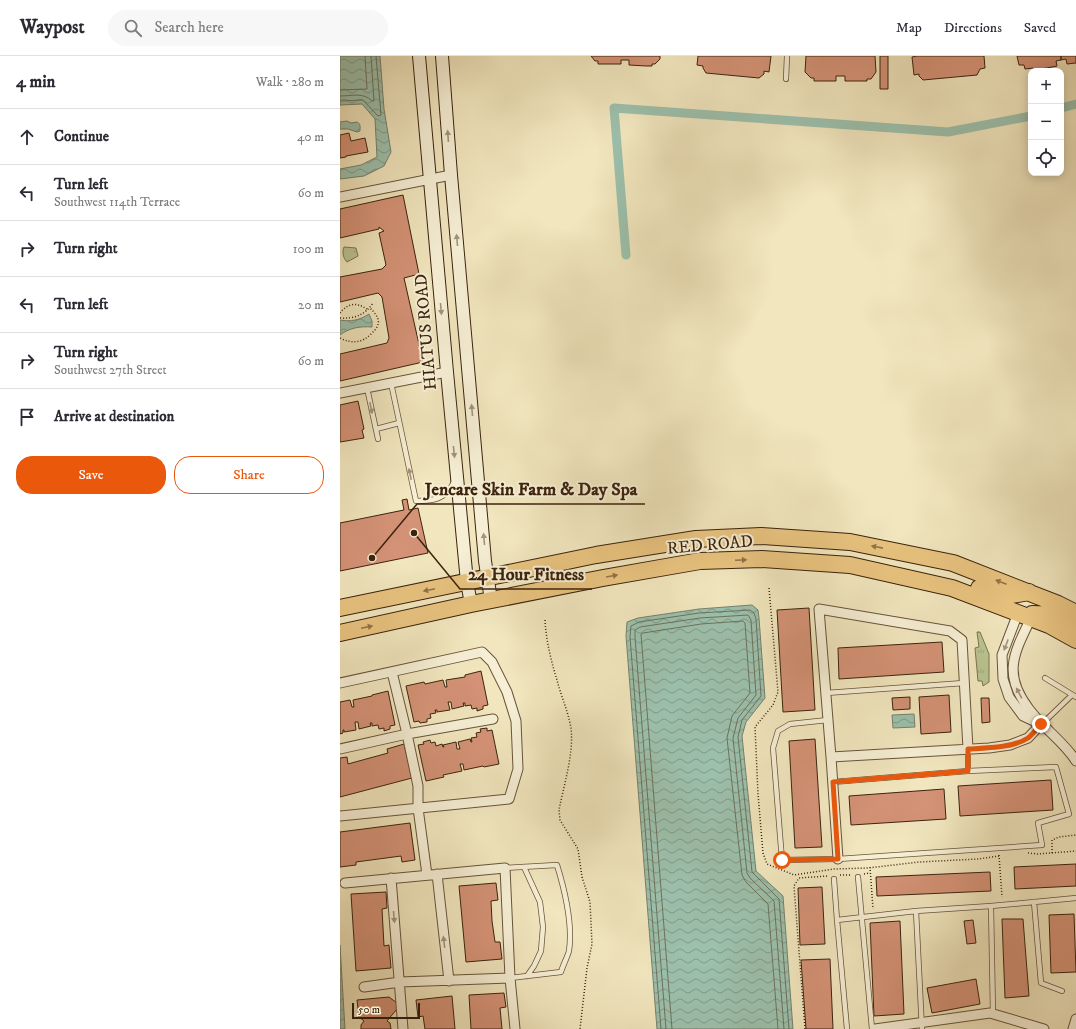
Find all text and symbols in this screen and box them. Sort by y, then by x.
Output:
search box [108,10,388,46]
text: Waypost [20,16,84,39]
icon: search [122,17,144,39]
text: Search here [154,18,224,37]
text: Map [896,19,922,37]
text: Directions [944,19,1002,37]
text: Saved [1024,19,1056,37]
map controls [1028,68,1064,176]
button: + [1028,68,1064,104]
text: 4 min [16,71,55,93]
text: Walk · 280 m [256,74,324,90]
button: − [1028,104,1064,140]
icon: ahead [16,126,38,148]
text: Continue [54,127,109,146]
text: 40 m [297,129,324,145]
one-way arrow [444,130,451,142]
button: locate [1028,140,1064,176]
text: Turn left [54,175,108,194]
icon: left [16,182,38,204]
text: 60 m [298,185,324,201]
text: Southwest 114th Terrace [54,194,180,210]
one-way arrow [453,234,460,246]
icon: right [16,238,38,260]
text: Turn right [54,239,117,258]
text: 100 m [293,241,324,257]
street label: HIATUS ROAD [410,273,442,391]
icon: left [16,294,38,316]
text: Turn left [54,295,108,314]
text: 20 m [298,297,324,313]
one-way arrow [437,303,444,315]
text: Turn right [54,343,117,362]
icon: right [16,350,38,372]
text: 60 m [298,353,324,369]
text: Southwest 27th Street [54,362,167,378]
one-way arrow [369,402,375,414]
one-way arrow [469,404,475,416]
icon: arrive [16,406,38,428]
text: Arrive at destination [54,407,174,426]
one-way arrow [451,446,458,458]
button: Save [16,456,166,494]
button: Share [174,456,324,494]
one-way arrow [406,468,412,480]
callout: Jencare Skin Farm & Day Spa [417,474,645,504]
text: Jencare Skin Farm & Day Spa [423,479,638,501]
street label: RED ROAD [666,530,754,560]
one-way arrow [480,533,487,545]
one-way arrow [870,544,883,550]
one-way arrow [735,557,748,563]
callout: 24 Hour Fitness [460,559,592,589]
text: 24 Hour Fitness [468,564,584,586]
one-way arrow [606,573,618,579]
one-way arrow [995,578,1007,584]
one-way arrow [423,587,435,593]
one-way arrow [361,623,373,629]
one-way arrow [1002,640,1008,652]
one-way arrow [1015,687,1022,698]
route end [1032,715,1050,733]
route start [773,851,791,869]
one-way arrow [391,911,397,923]
one-way arrow [441,936,448,948]
scale bar [352,1001,420,1020]
text: 50 m [358,1003,380,1017]

